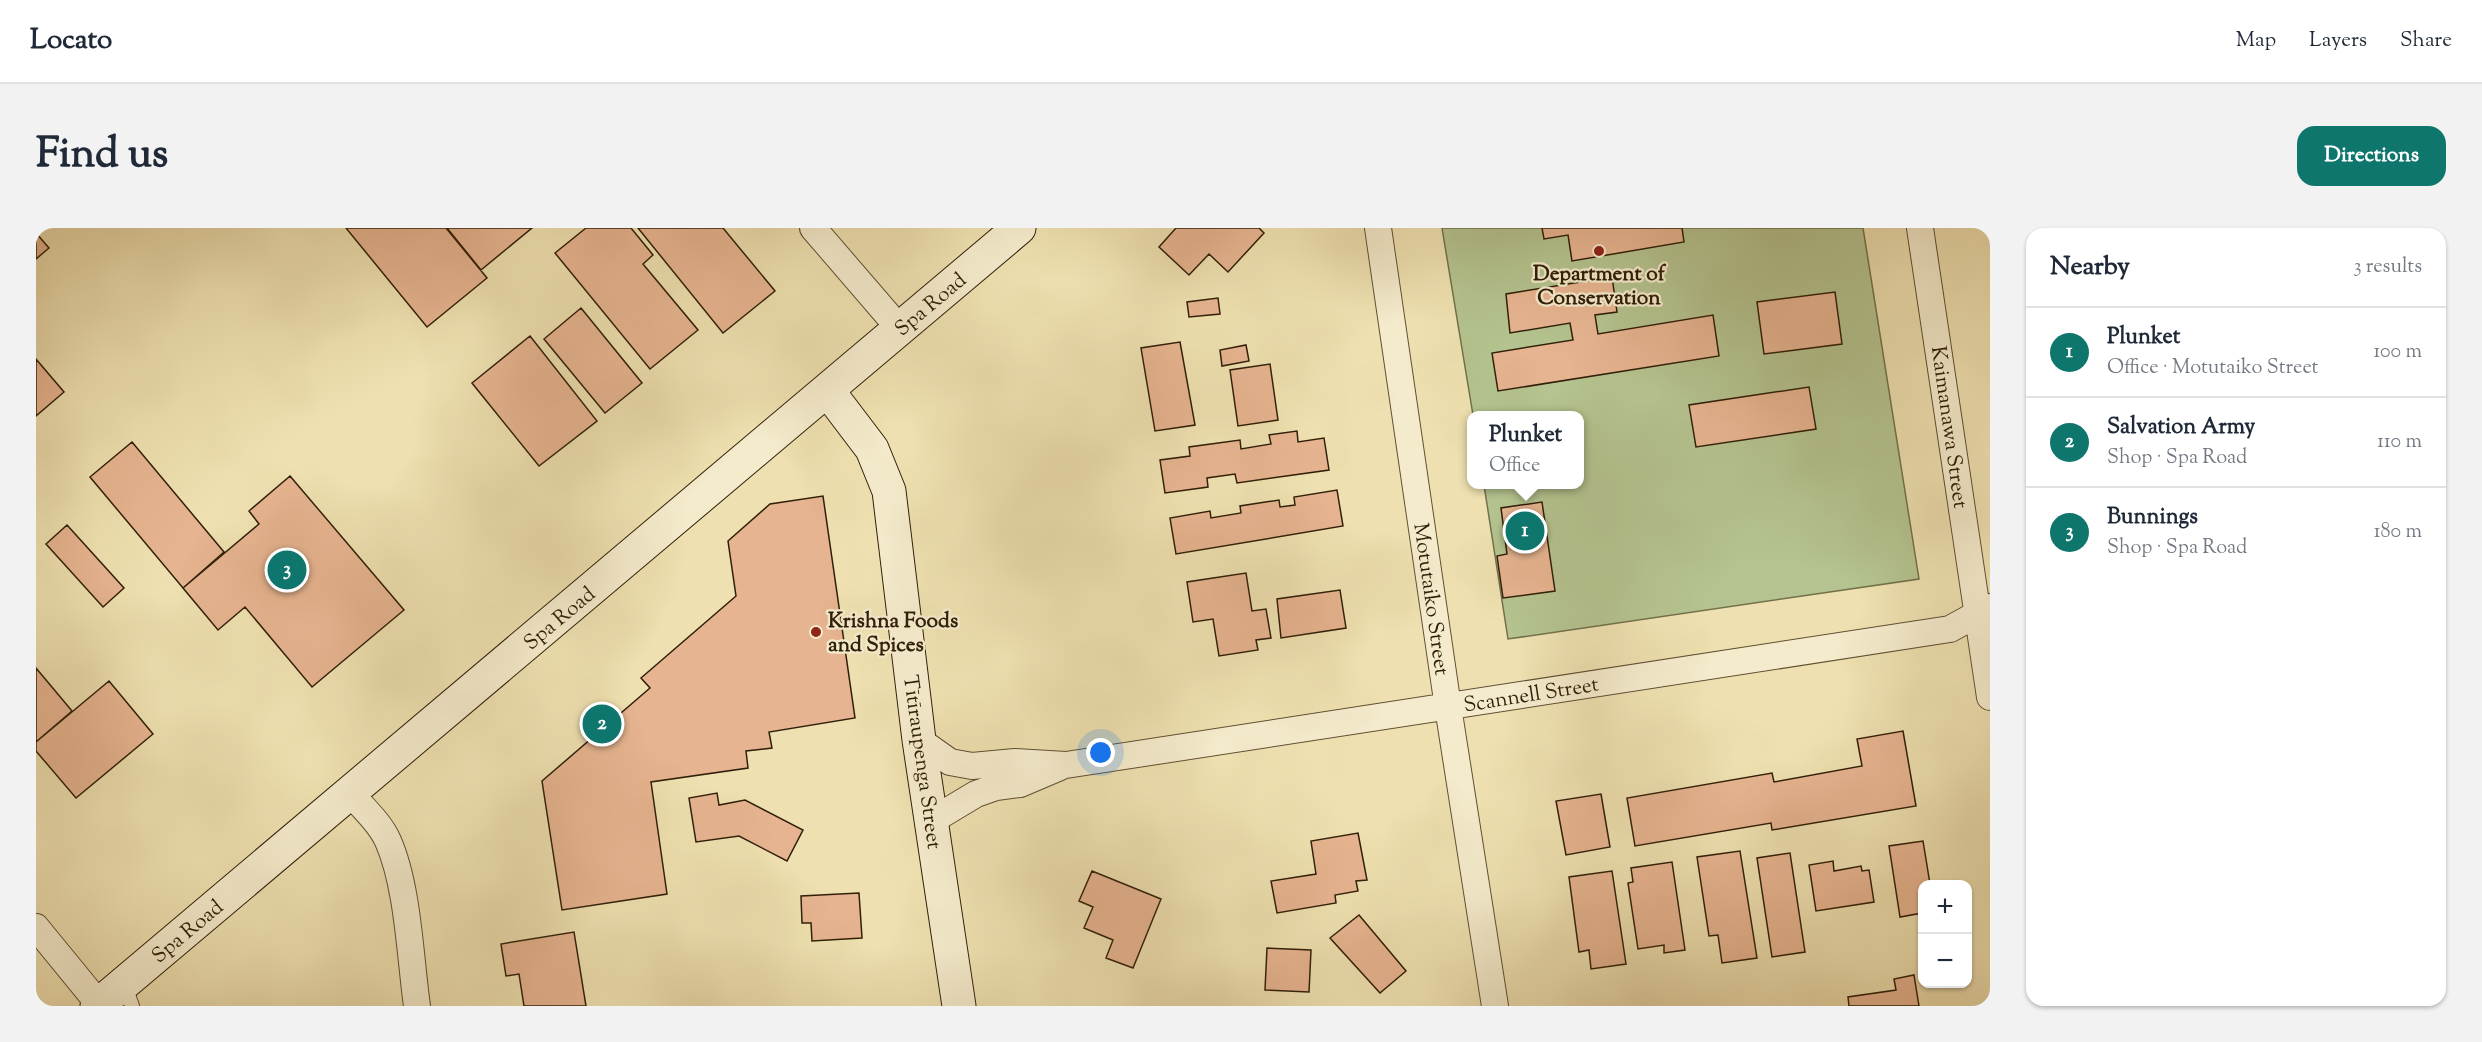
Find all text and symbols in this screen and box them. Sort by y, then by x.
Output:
text: Locato [30,21,112,61]
text: Map [2236,26,2276,56]
text: Layers [2309,26,2367,56]
text: Share [2400,26,2452,56]
text: Find us [36,126,168,186]
button: Directions [2297,126,2446,186]
marker: Department of Conservation [1592,244,1606,258]
text: Nearby [2050,249,2130,286]
text: 3 results [2353,253,2422,282]
place label: Department of Conservation [1533,260,1667,314]
street label: Spa Road [889,266,974,345]
text: Plunket [2107,322,2180,354]
text: 1 [2066,338,2073,367]
text: 100 m [2373,338,2422,367]
street label: Kaimanawa Street [1922,344,1974,510]
text: Office · Motutaiko Street [2107,354,2318,383]
popup [1467,411,1584,489]
text: Salvation Army [2107,412,2255,444]
text: Plunket [1489,420,1562,452]
text: 2 [2065,428,2074,457]
text: 110 m [2377,428,2422,457]
text: Shop · Spa Road [2107,444,2247,473]
text: Office [1489,452,1540,481]
text: Bunnings [2107,502,2198,534]
pin: 1 [1506,508,1544,554]
text: 3 [2065,518,2074,547]
text: 180 m [2374,518,2422,547]
street label: Motutaiko Street [1404,521,1456,677]
text: Shop · Spa Road [2107,534,2247,563]
pin: 3 [268,548,306,592]
street label: Spa Road [518,580,603,659]
place label: Krishna Foods and Spices [828,607,958,661]
marker: Krishna Foods and Spices [809,625,823,639]
street label: Scannell Street [1462,670,1601,721]
street label: Tītīraupenga Street [894,673,948,851]
pin: 2 [582,702,622,746]
your location [1086,738,1115,767]
map controls [1918,880,1972,988]
button: + [1918,880,1972,934]
street label: Spa Road [146,893,231,972]
button: − [1918,934,1972,988]

